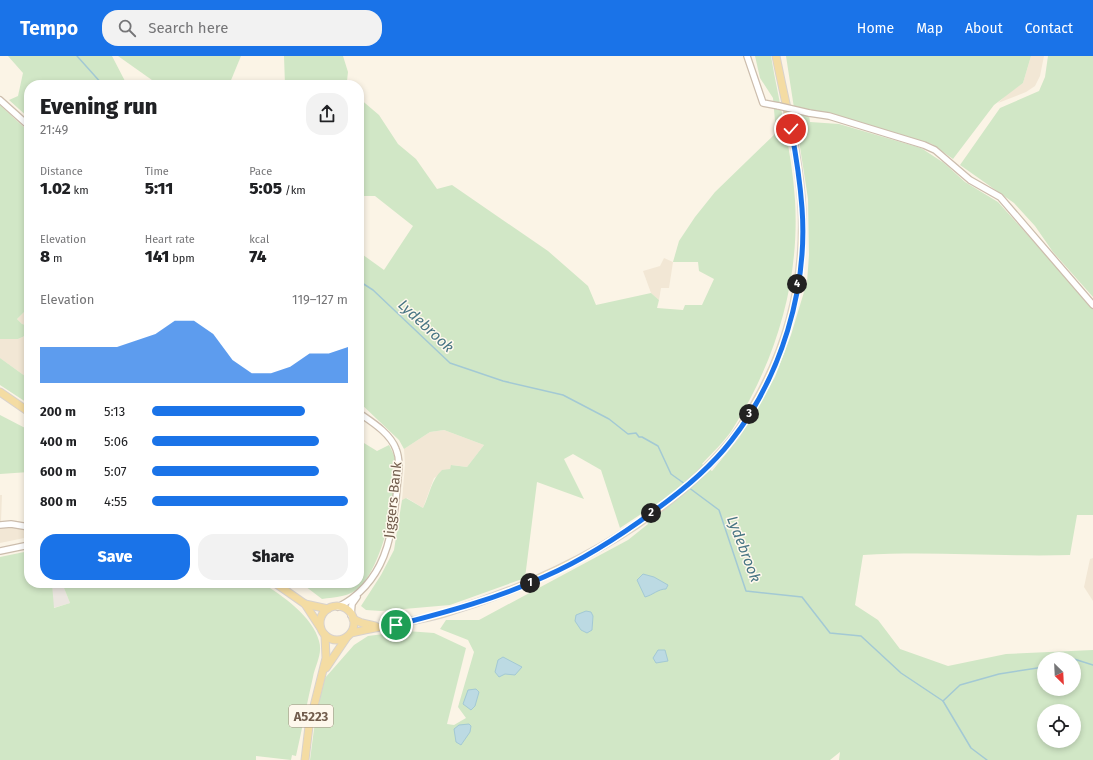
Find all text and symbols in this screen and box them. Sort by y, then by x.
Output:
search box [102,10,382,46]
text: Tempo [20,17,78,40]
icon: search [116,17,138,39]
text: Search here [148,19,228,37]
text: Home [857,20,894,37]
text: Map [916,20,943,37]
text: About [965,20,1003,37]
text: Contact [1025,20,1073,37]
text: Evening run [40,93,157,120]
button: share [306,93,348,135]
pin [774,112,808,146]
icon: check [780,118,802,140]
text: 21:49 [40,122,68,137]
text: Distance [40,165,83,178]
text: Time [145,165,169,178]
text: Pace [249,165,272,178]
text: 1.02 [40,178,71,199]
text: 5:11 [145,178,173,199]
text: 5:05 [249,178,282,199]
text: km [71,184,89,197]
text: /km [282,184,306,197]
text: Elevation [40,233,86,246]
text: Heart rate [145,233,195,246]
text: kcal [249,233,269,246]
text: 8 [40,246,50,267]
text: 141 [145,246,169,267]
text: 74 [249,246,267,267]
text: m [50,252,62,265]
text: bpm [169,252,195,265]
pin: 4 [787,274,807,294]
text: 4 [794,277,800,290]
text: Elevation [40,292,94,307]
text: 119–127 m [292,292,348,307]
water label: Lydebrook [394,296,458,356]
text: 200 m [40,404,76,419]
text: 5:13 [104,404,125,419]
pin: 3 [739,404,759,424]
text: 3 [746,407,752,420]
text: 400 m [40,434,77,449]
text: 5:06 [104,434,128,449]
street label: Jiggers Bank [381,460,406,539]
text: 600 m [40,464,77,479]
text: 5:07 [104,464,126,479]
text: 800 m [40,494,77,509]
text: 4:55 [104,494,127,509]
pin: 2 [641,503,661,523]
text: 2 [648,506,654,519]
water label: Lydebrook [723,513,765,585]
button: Save [40,534,190,580]
button: Share [198,534,348,580]
pin: 1 [520,573,540,593]
text: 1 [527,576,533,589]
pin [379,608,413,642]
icon: arrive [385,614,407,636]
north arrow [1037,652,1081,696]
map controls [1037,652,1081,748]
button: locate [1037,704,1081,748]
road number: A5223 [289,705,333,727]

